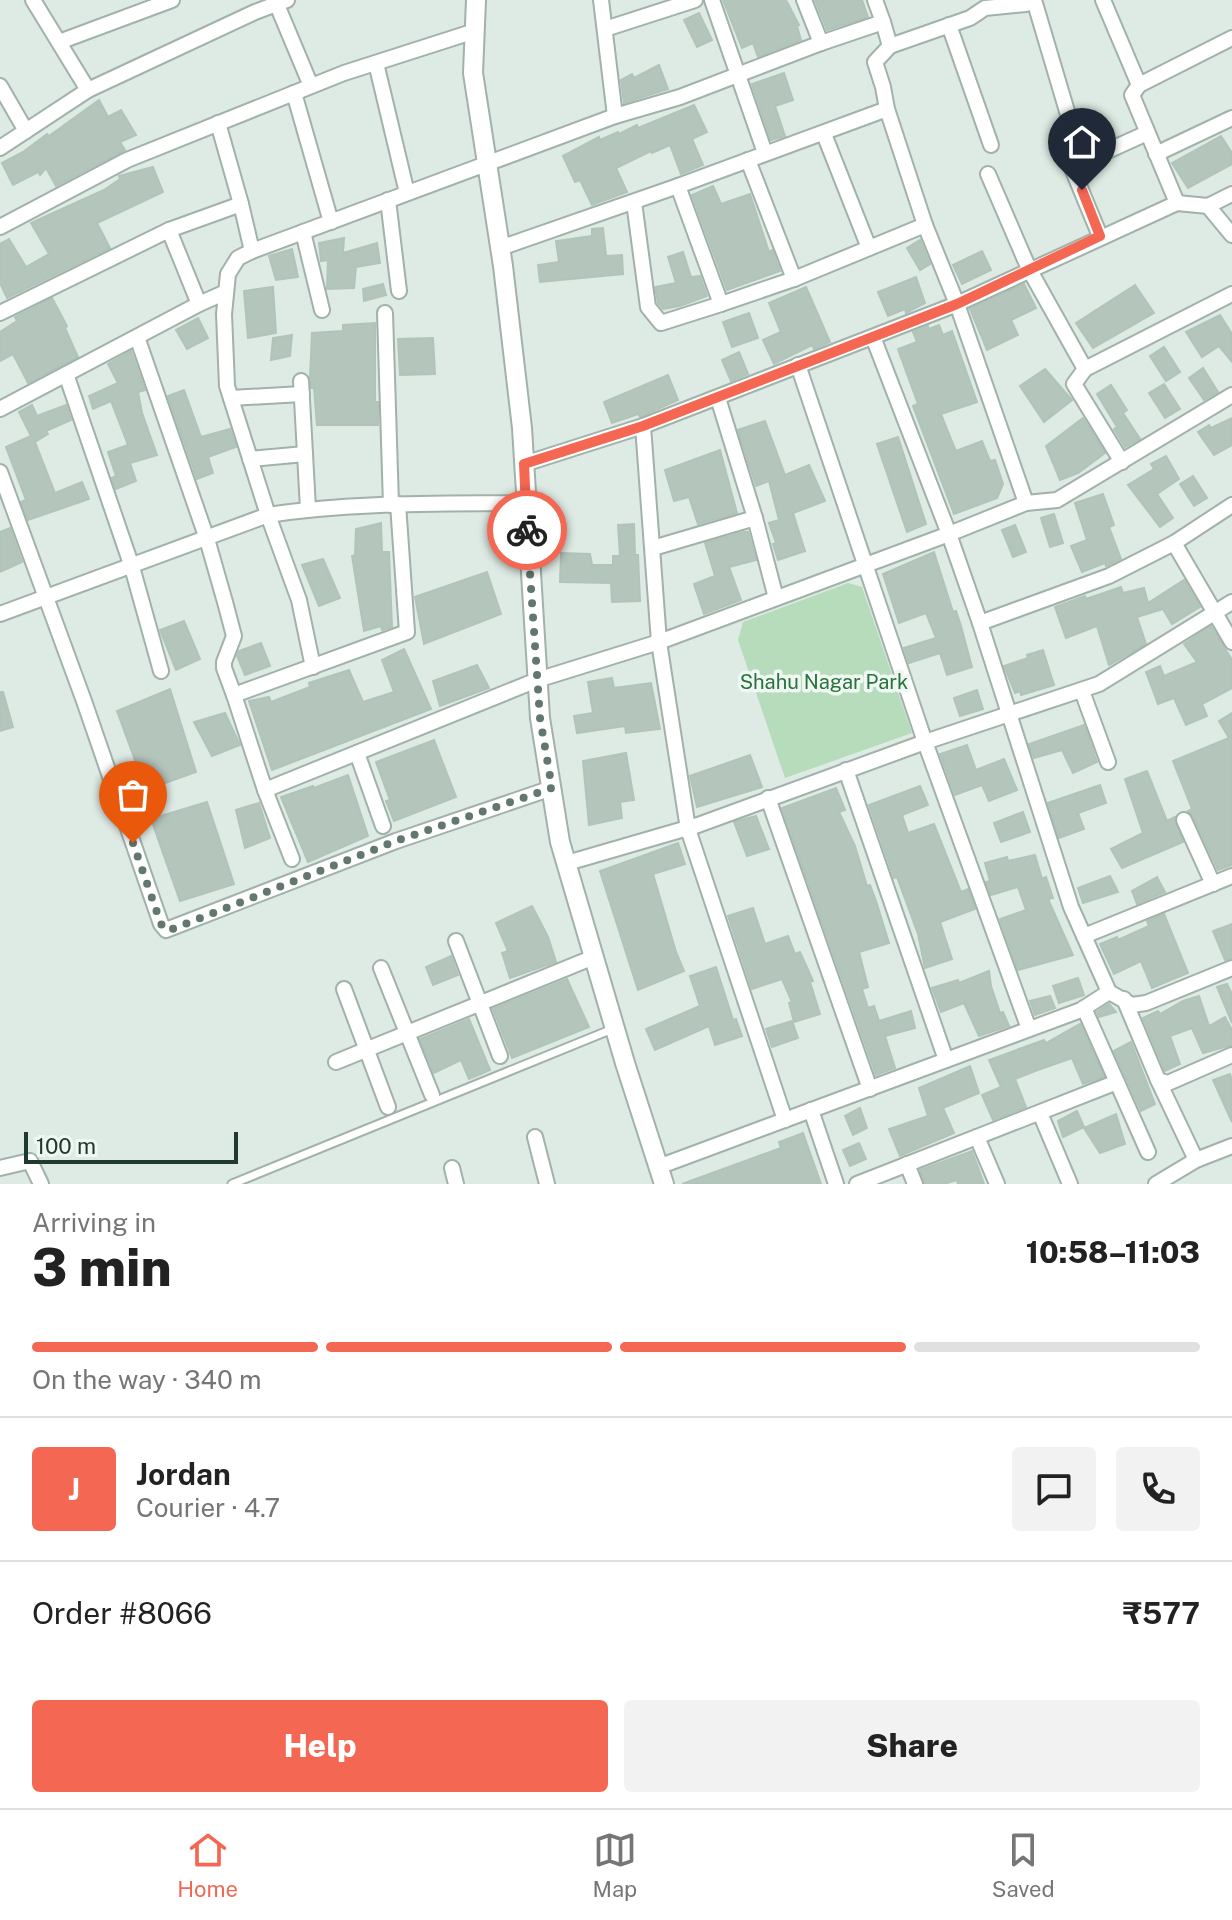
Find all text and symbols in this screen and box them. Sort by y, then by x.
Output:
pin [1048,108,1116,190]
icon: home [1060,120,1104,164]
courier [487,490,567,570]
icon: bike [505,508,549,552]
park label: Shahu Nagar Park [740,670,908,694]
pin [99,761,167,843]
icon: bag [111,773,155,817]
scale bar [24,1128,238,1164]
text: 100 m [36,1133,96,1159]
text: Arriving in [32,1207,156,1238]
text: 10:58–11:03 [1026,1234,1200,1270]
text: 3 min [32,1237,172,1298]
text: On the way · 340 m [32,1364,262,1395]
button: chat [1012,1447,1096,1531]
button: phone [1116,1447,1200,1531]
text: Jordan [136,1456,231,1492]
text: J [68,1471,80,1507]
text: Courier · 4.7 [136,1492,280,1523]
text: Order #8066 [32,1595,212,1631]
text: ₹577 [1123,1595,1200,1631]
button: Help [32,1700,608,1792]
button: Share [624,1700,1200,1792]
tab: Home [177,1828,238,1902]
tab: Map [593,1828,637,1902]
tab: Saved [992,1828,1055,1902]

